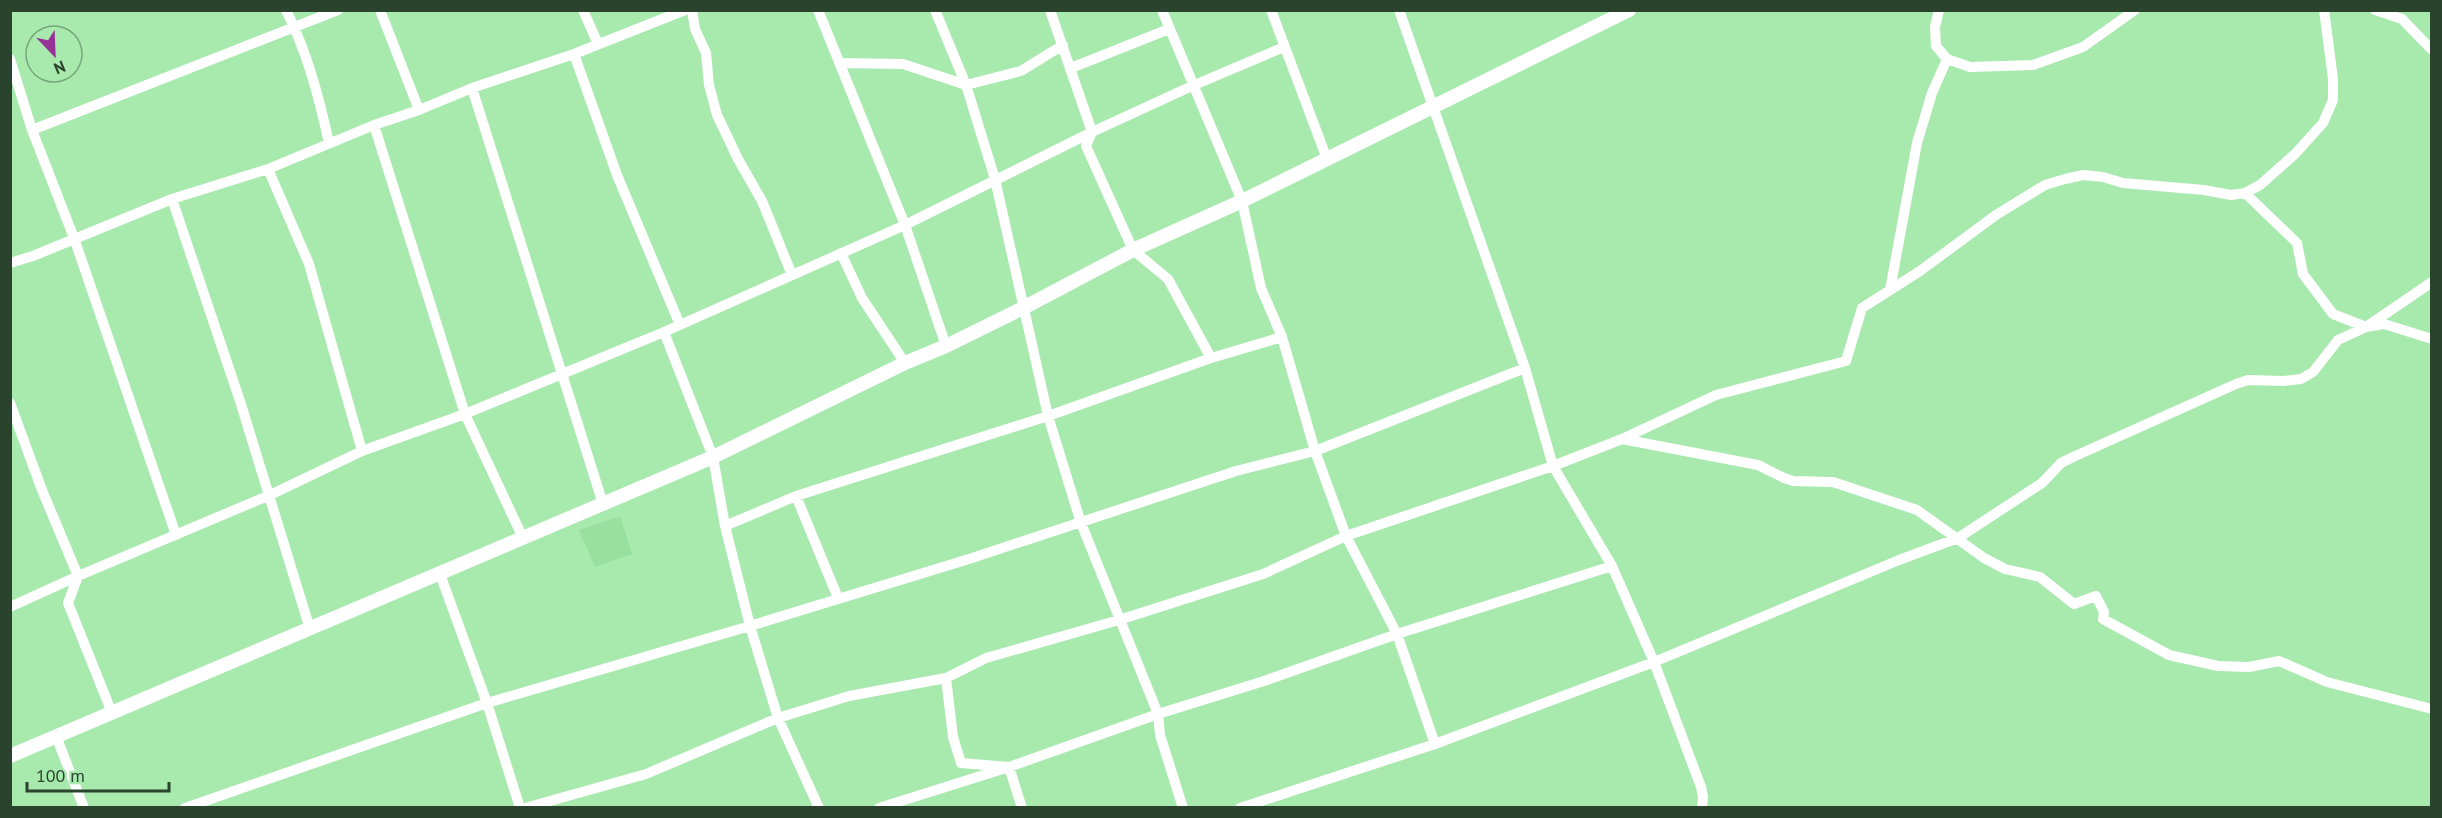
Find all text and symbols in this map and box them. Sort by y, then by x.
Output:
north arrow [24,24,84,84]
text: N [51,57,69,79]
scale bar [27,755,170,793]
text: 100 m [36,764,85,787]

